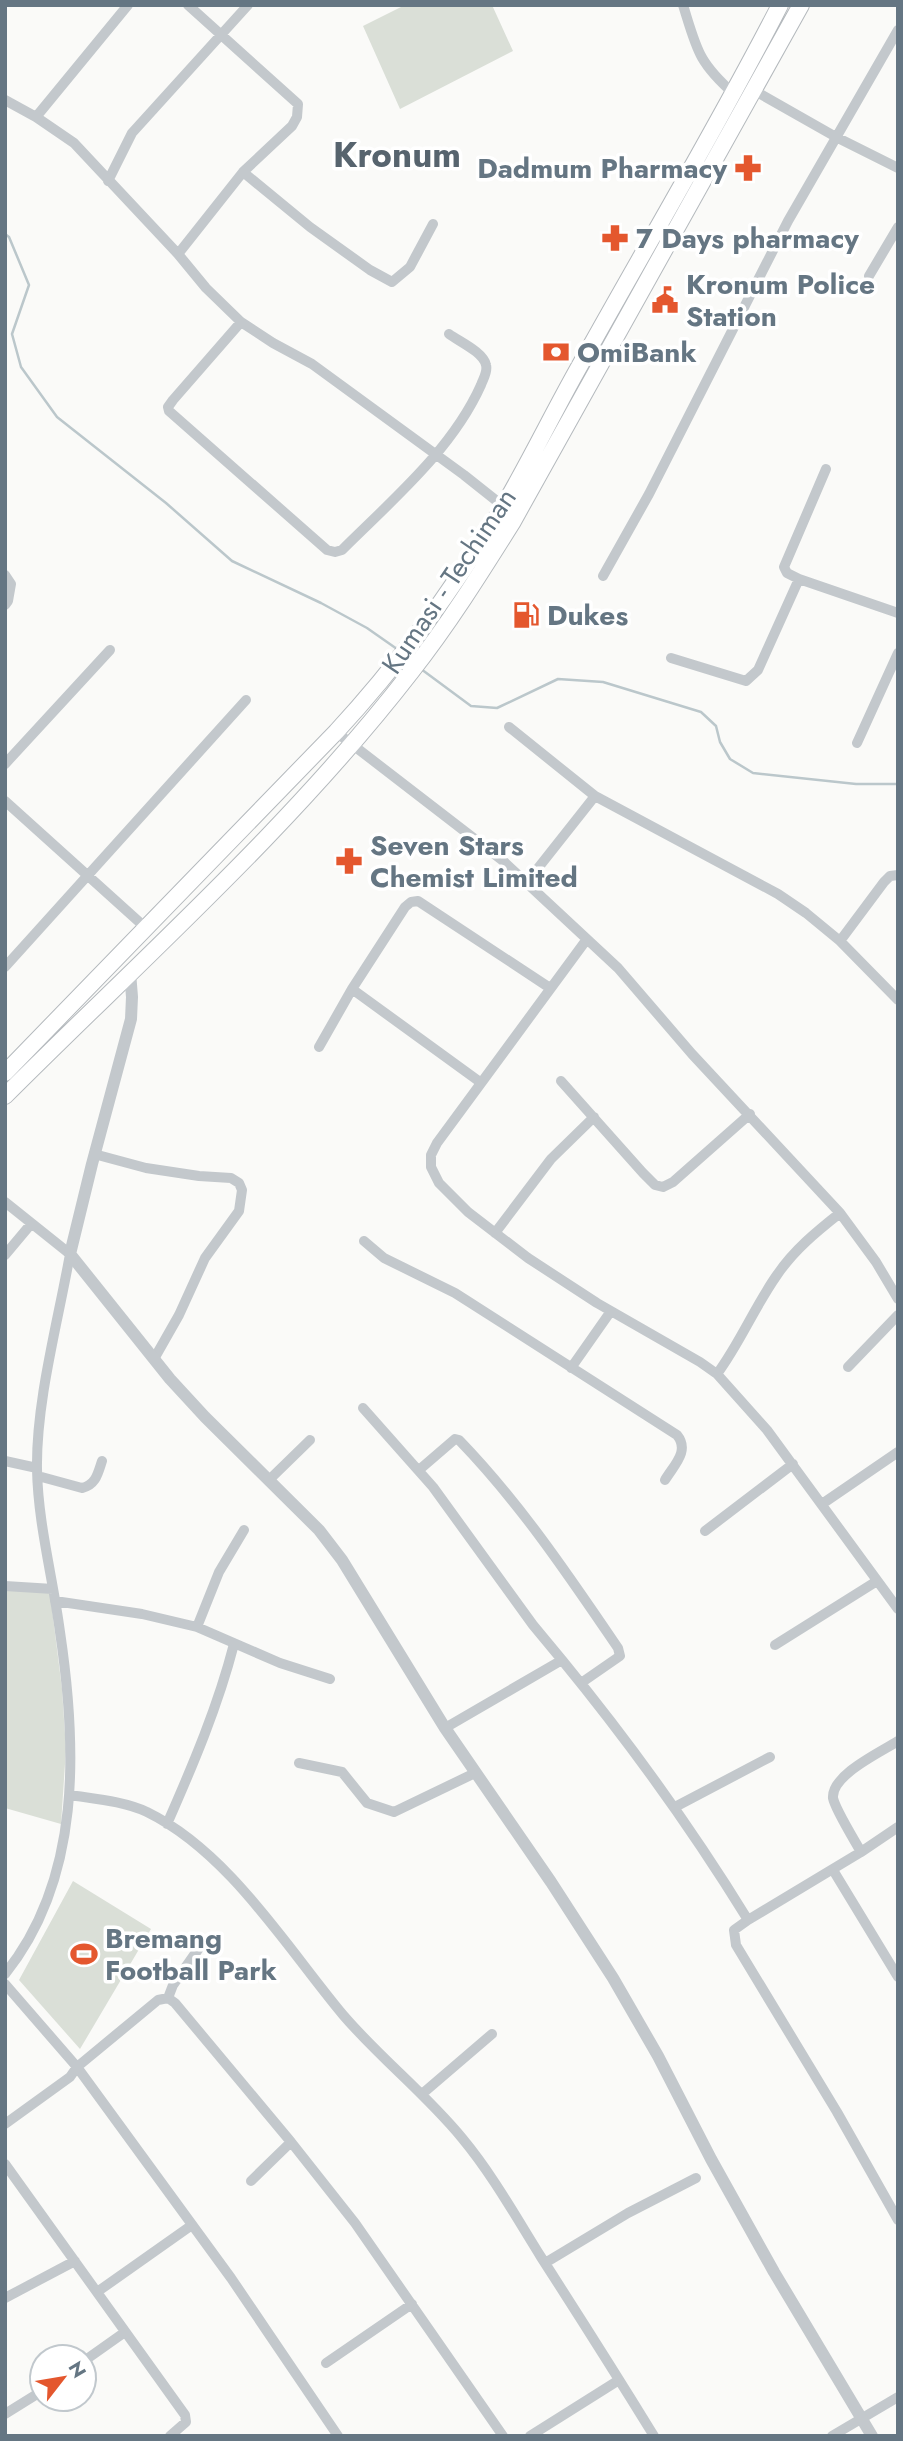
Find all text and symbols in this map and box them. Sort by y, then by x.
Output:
district label: Kronum [333,130,461,180]
place label: Dadmum Pharmacy [477,148,727,189]
pharmacy icon: Dadmum Pharmacy [733,153,763,183]
place label: 7 Days pharmacy [636,218,859,259]
pharmacy icon: 7 Days pharmacy [600,223,630,253]
place label: Kronum Police Station [686,264,875,337]
public building icon: Kronum Police Station [650,285,680,315]
place label: OmiBank [577,332,697,373]
bank icon: OmiBank [541,337,571,367]
street label: Kumasi - Techiman [372,480,526,682]
place label: Dukes [547,595,628,636]
fuel station icon: Dukes [511,600,541,630]
place label: Seven Stars Chemist Limited [370,825,578,898]
pharmacy icon: Seven Stars Chemist Limited [334,846,364,876]
place label: Bremang Football Park [105,1918,277,1991]
sports icon: Bremang Football Park [69,1939,99,1969]
north arrow [28,2343,98,2413]
text: N [62,2356,93,2383]

